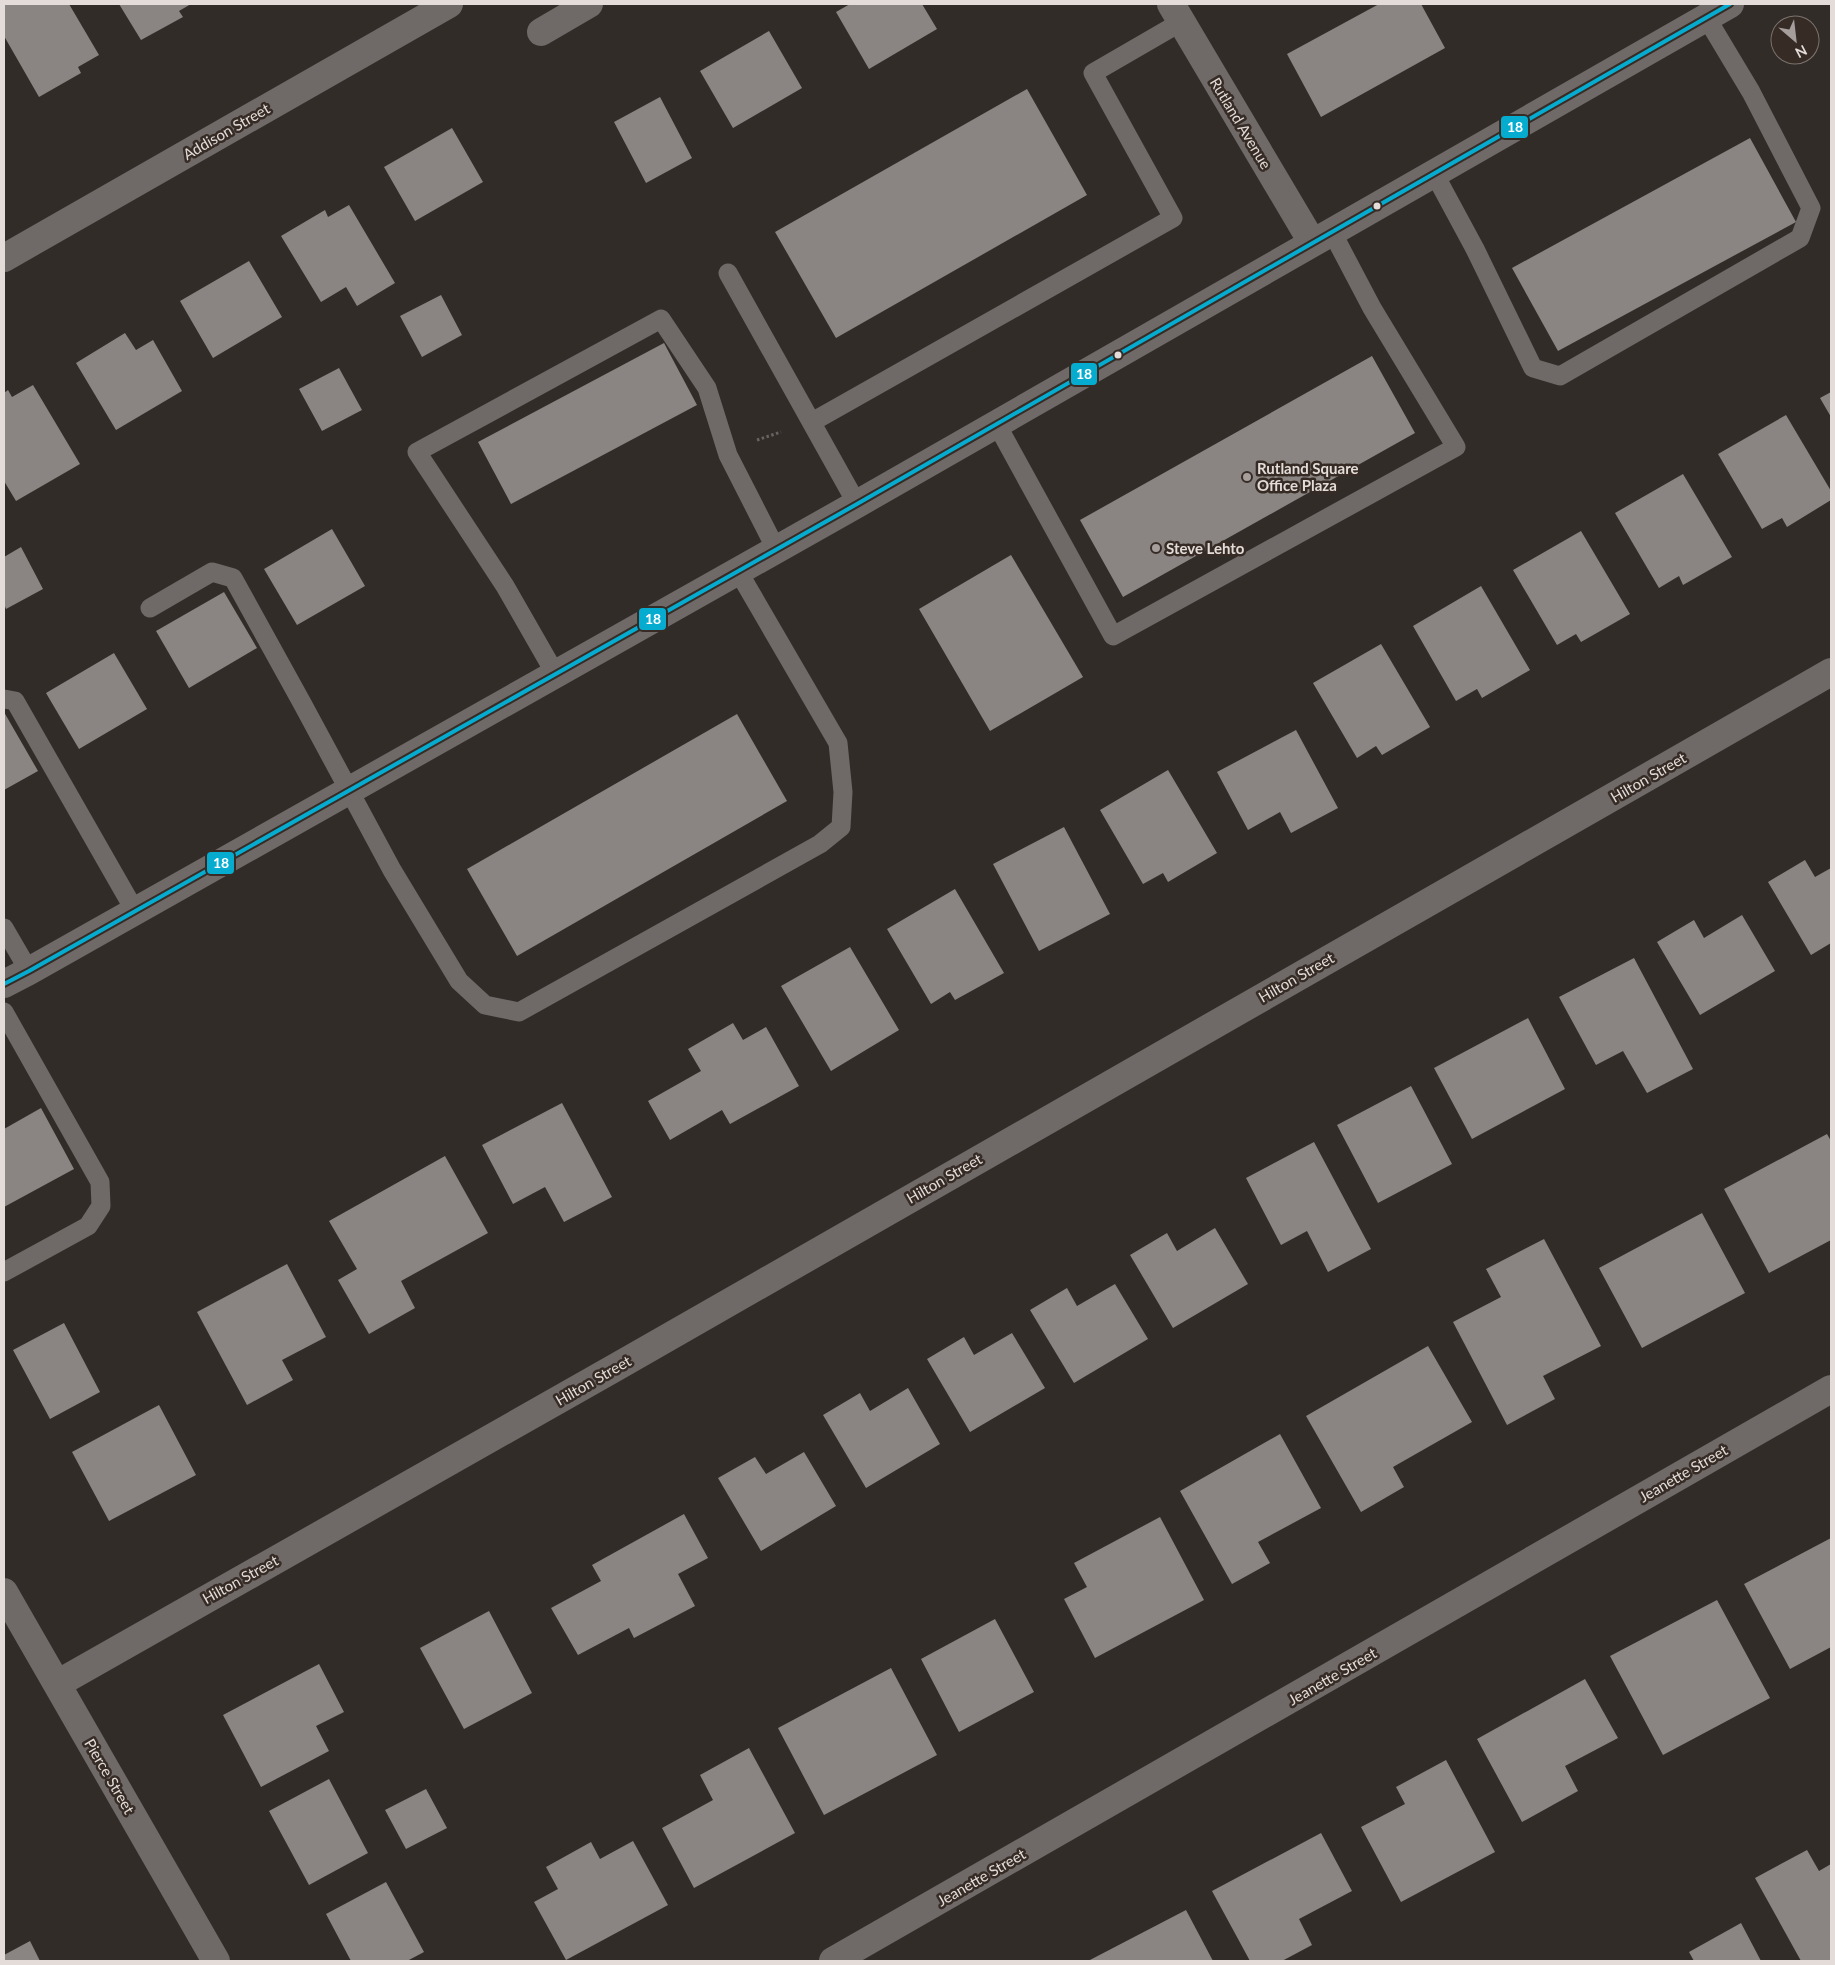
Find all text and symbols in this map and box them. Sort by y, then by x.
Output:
north arrow [1770,15,1820,65]
text: N [1793,42,1810,62]
street label: Rutland Avenue [1207,74,1275,172]
street label: Addison Street [179,99,273,163]
line badge: 18 [1500,115,1529,139]
text: 18 [1507,118,1523,135]
unlabelled marker [1372,201,1382,211]
unlabelled marker [1113,350,1123,360]
line badge: 18 [1070,362,1098,386]
text: 18 [1076,365,1092,382]
place label: Rutland Square Office Plaza [1257,459,1359,494]
marker: Rutland Square Office Plaza [1241,471,1253,483]
place label: Steve Lehto [1166,539,1245,557]
marker: Steve Lehto [1150,542,1162,554]
line badge: 18 [638,607,667,631]
text: 18 [645,610,661,627]
street label: Hilton Street [1607,748,1689,806]
line badge: 18 [206,851,235,875]
text: 18 [213,854,229,871]
street label: Hilton Street [1255,948,1337,1006]
street label: Hilton Street [903,1149,985,1207]
street label: Hilton Street [552,1351,634,1409]
street label: Jeanette Street [1636,1440,1731,1506]
street label: Hilton Street [199,1550,282,1607]
street label: Jeanette Street [1285,1643,1380,1709]
street label: Pierce Street [81,1735,139,1817]
street label: Jeanette Street [934,1844,1029,1910]

